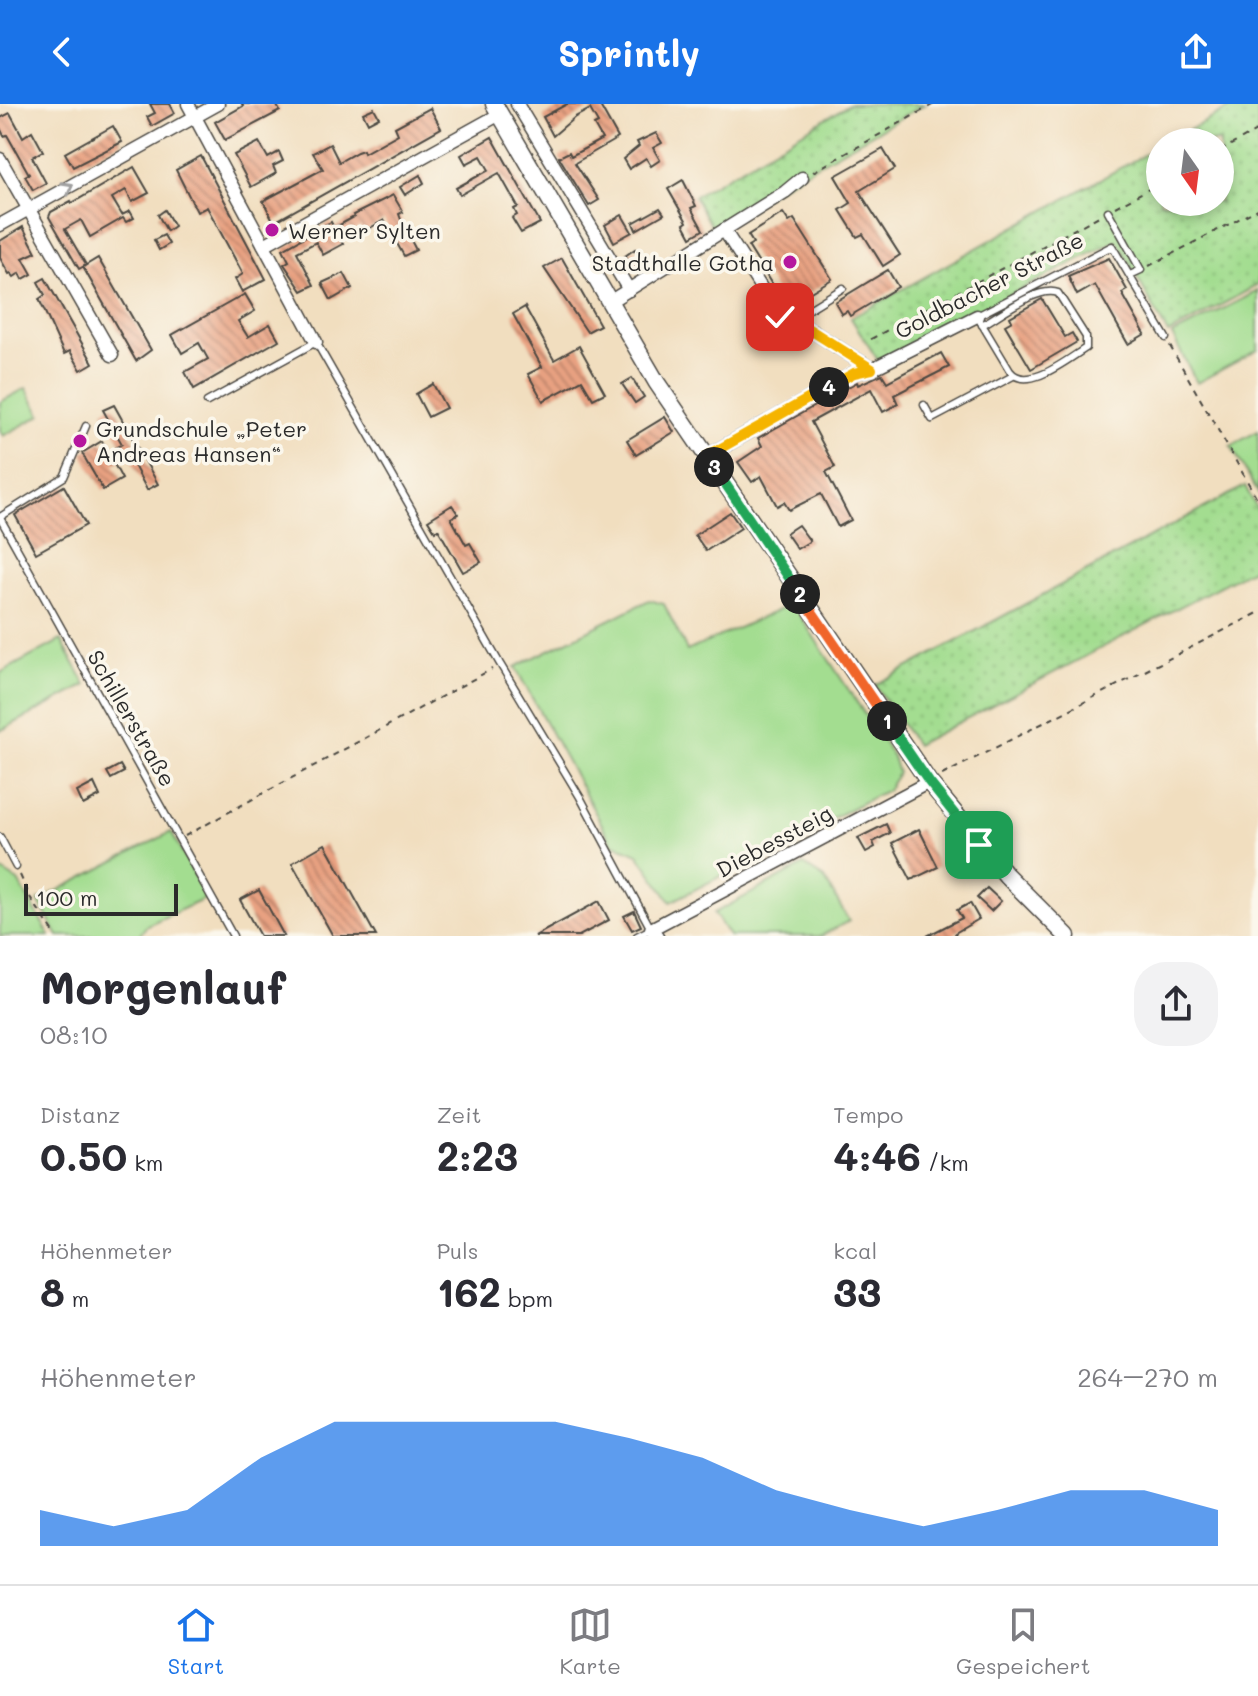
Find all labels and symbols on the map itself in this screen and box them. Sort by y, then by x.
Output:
north arrow [1146,128,1234,216]
one-way arrow [60,182,75,197]
place label: Werner Sylten [288,216,441,245]
marker: Werner Sylten [263,221,281,239]
street label: Goldbacher Straße [890,225,1088,345]
place label: Stadthalle Gotha [592,248,774,277]
marker: Stadthalle Gotha [781,253,799,271]
pin [746,283,814,351]
pin: 4 [809,367,849,407]
place label: Grundschule „Peter Andreas Hansen“ [96,414,307,468]
marker: Grundschule „Peter Andreas Hansen“ [71,432,89,450]
pin: 3 [694,447,734,487]
pin: 2 [780,574,820,614]
street label: Schillerstraße [81,645,183,791]
pin: 1 [867,701,907,741]
street label: Diebessteig [711,798,837,884]
pin [945,811,1013,879]
scale bar [24,880,178,916]

